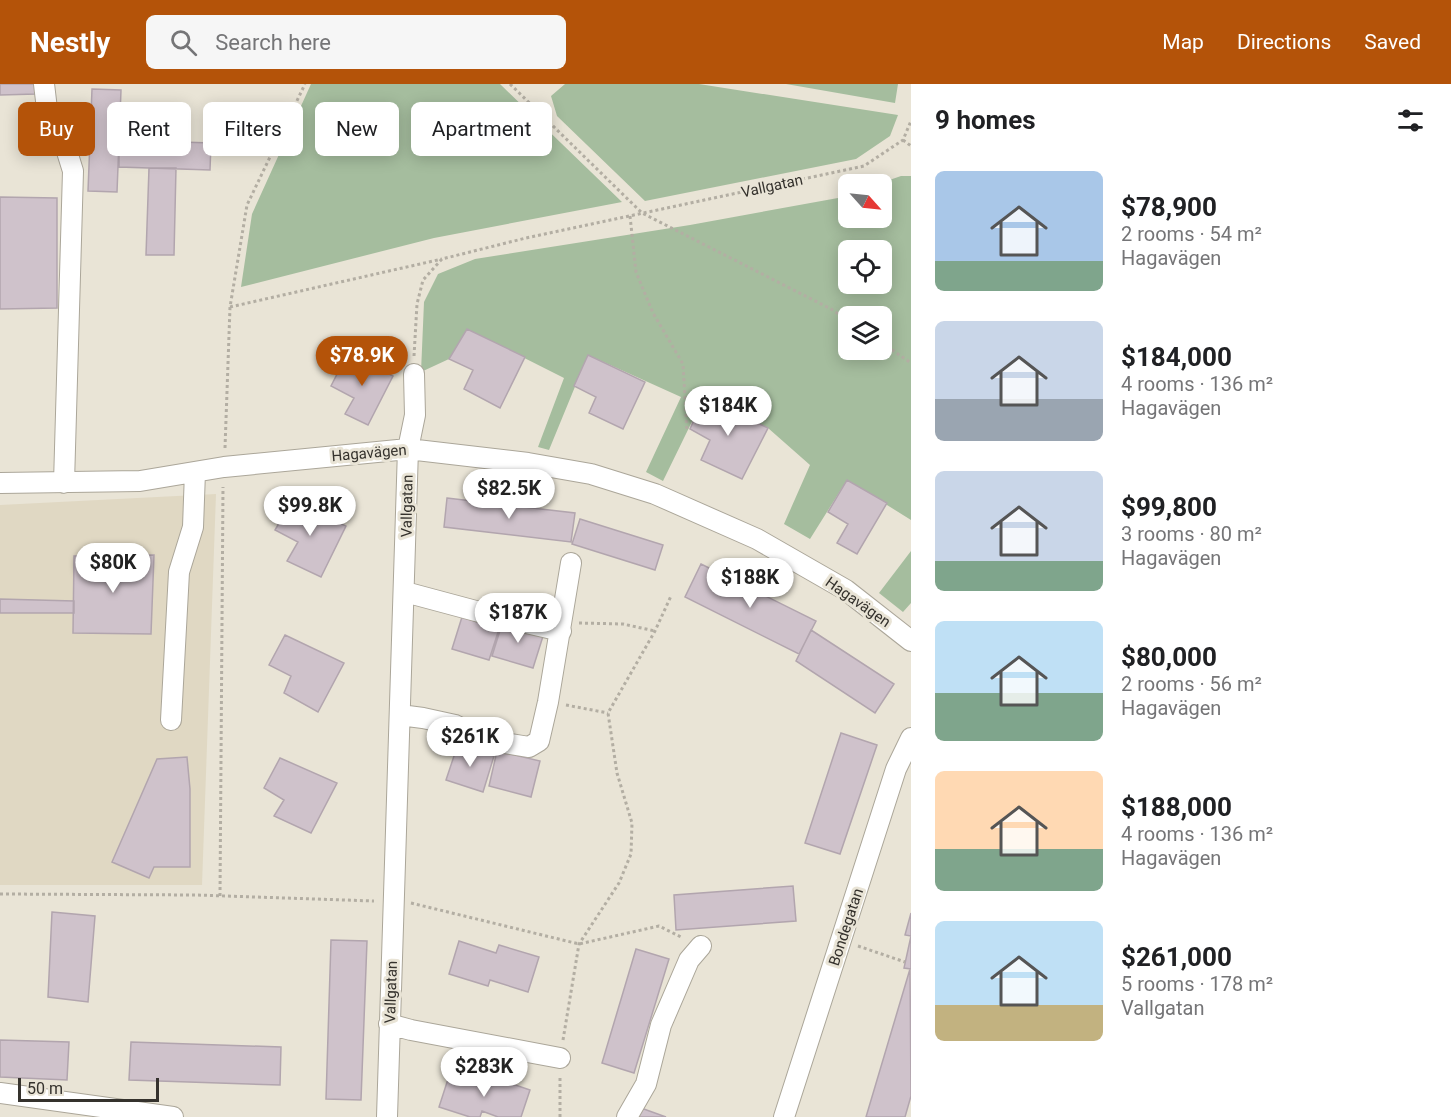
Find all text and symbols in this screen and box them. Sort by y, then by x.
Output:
search box [146,15,566,69]
text: Nestly [30,26,110,59]
icon: search [167,26,200,59]
text: Search here [215,30,331,55]
text: Map [1162,30,1204,54]
text: Directions [1237,30,1331,54]
text: Saved [1364,30,1421,54]
chip: Buy [18,102,95,156]
chip: Rent [107,102,191,156]
chip: Filters [203,102,303,156]
chip: New [315,102,399,156]
chip: Apartment [411,102,552,156]
icon: filters [1394,104,1427,137]
text: 9 homes [935,105,1036,135]
street label: Vallgatan [740,171,804,201]
north arrow [838,174,892,228]
map controls [838,174,892,360]
text: $78,900 [1121,192,1217,222]
icon: home [983,195,1055,267]
text: 2 rooms · 54 m² [1121,222,1262,246]
button: locate [838,240,892,294]
text: Hagavägen [1121,246,1221,270]
button: layers [838,306,892,360]
pin: $78.9K [313,336,411,387]
text: $184,000 [1121,342,1232,372]
text: $78.9K [330,343,394,367]
icon: home [983,345,1055,417]
text: 4 rooms · 136 m² [1121,372,1273,396]
pin: $184K [686,386,770,437]
text: $184K [699,393,757,417]
text: Hagavägen [1121,396,1221,420]
street label: Hagavägen [331,441,407,465]
pin: $82.5K [460,469,558,520]
street label: Vallgatan [397,475,417,537]
text: $82.5K [477,476,541,500]
pin: $99.8K [261,486,359,537]
text: $99,800 [1121,492,1217,522]
text: $99.8K [278,493,342,517]
icon: home [983,495,1055,567]
text: 3 rooms · 80 m² [1121,522,1262,546]
pin: $80K [77,543,149,594]
text: Hagavägen [1121,546,1221,570]
text: $80K [89,550,137,574]
pin: $188K [708,558,792,609]
text: $188K [721,565,779,589]
street label: Hagavägen [822,573,894,631]
pin: $187K [476,593,560,644]
text: $187K [489,600,547,624]
text: $80,000 [1121,642,1217,672]
icon: home [983,645,1055,717]
text: 2 rooms · 56 m² [1121,672,1262,696]
text: Hagavägen [1121,696,1221,720]
pin: $261K [428,717,512,768]
text: $261K [441,724,499,748]
text: $188,000 [1121,792,1232,822]
icon: home [983,795,1055,867]
text: 4 rooms · 136 m² [1121,822,1273,846]
text: Hagavägen [1121,846,1221,870]
street label: Bondegatan [825,886,867,968]
text: $261,000 [1121,942,1232,972]
icon: home [983,945,1055,1017]
street label: Vallgatan [381,960,401,1024]
text: 5 rooms · 178 m² [1121,972,1273,996]
text: Vallgatan [1121,996,1204,1020]
pin: $283K [442,1047,526,1098]
text: $283K [455,1054,513,1078]
scale bar [18,1075,159,1102]
text: 50 m [27,1079,63,1098]

